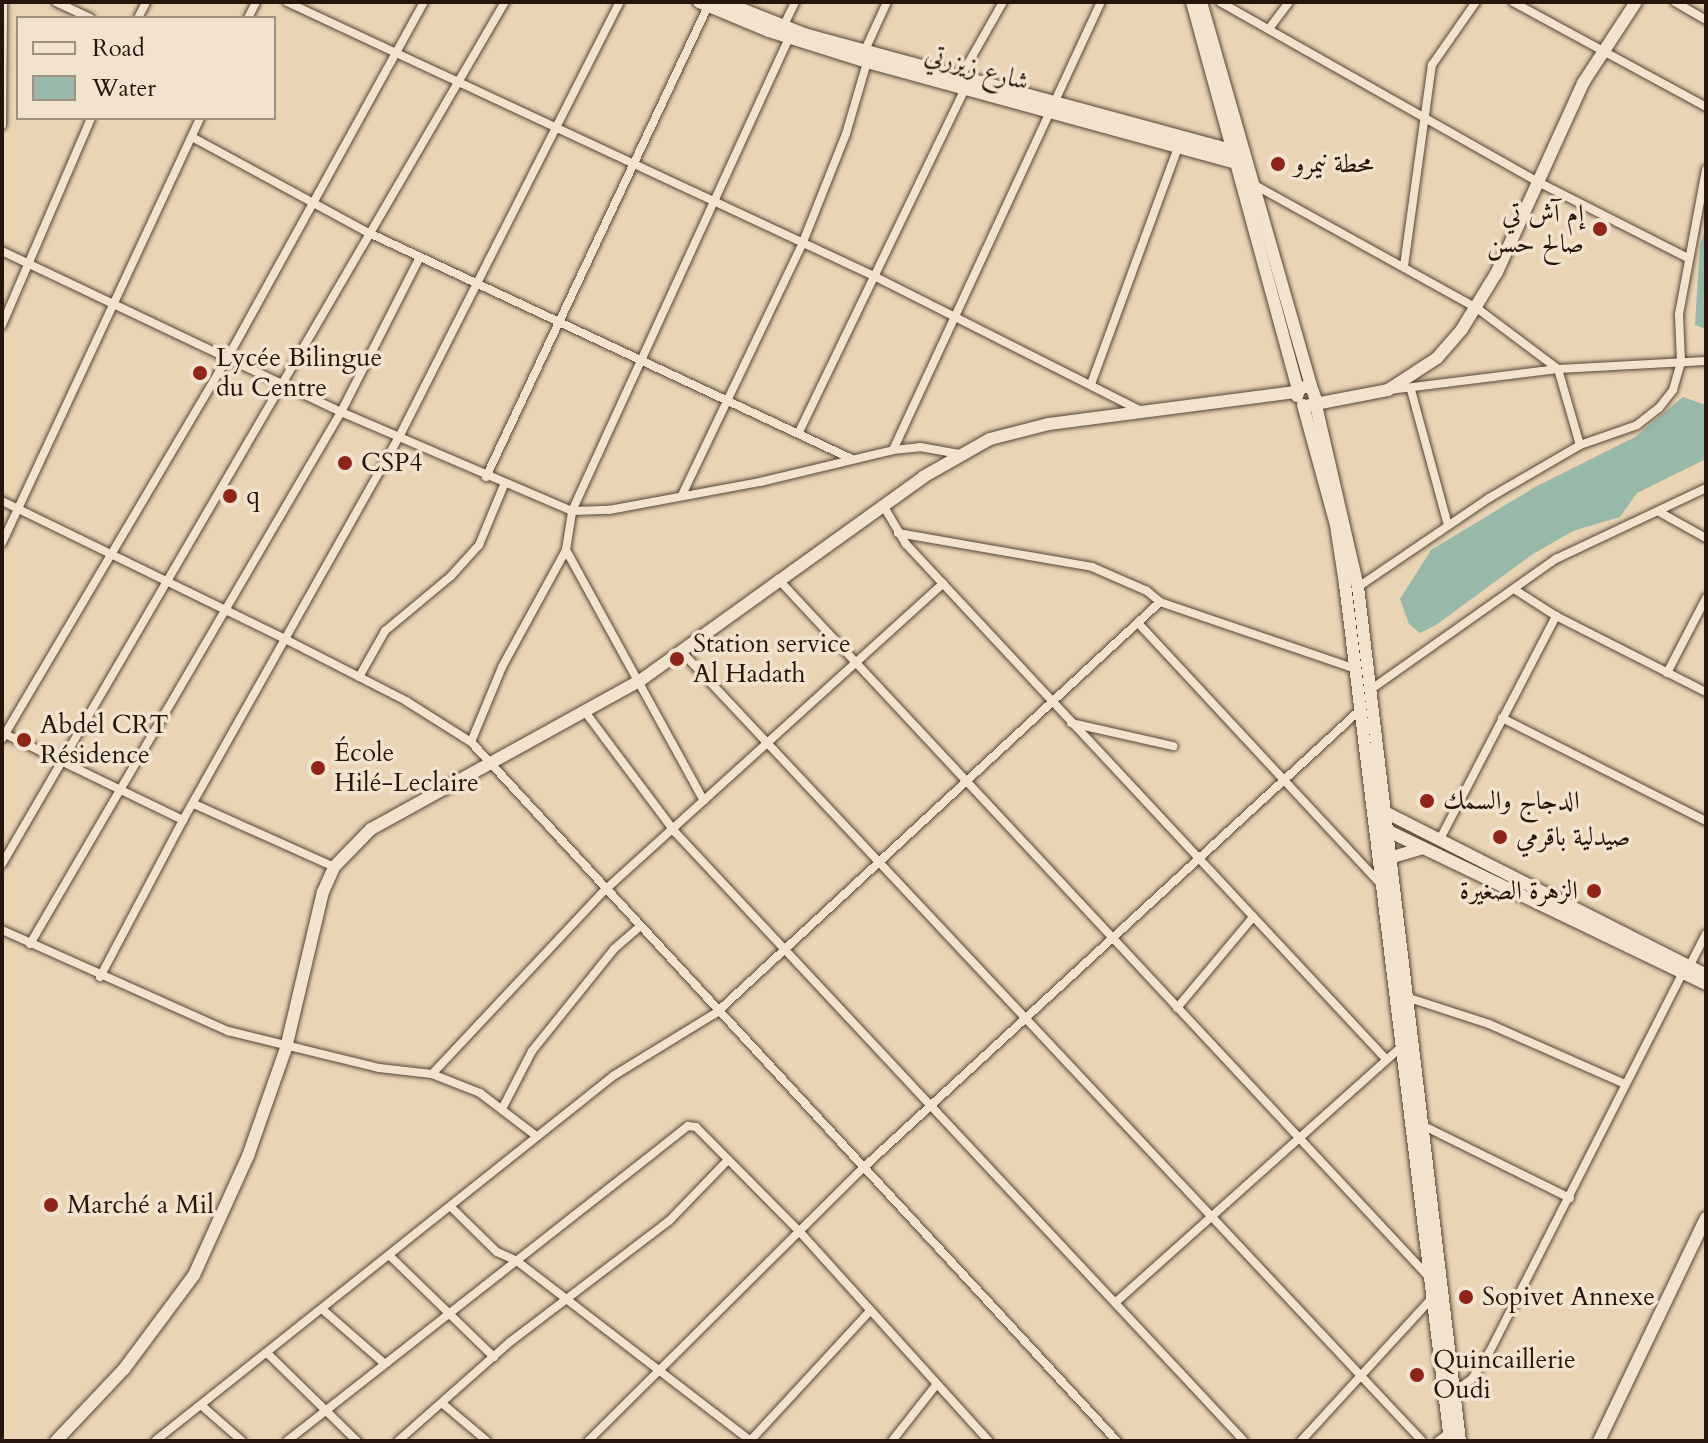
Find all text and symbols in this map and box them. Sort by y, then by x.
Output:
legend [16,16,276,120]
text: Road [92,32,145,65]
street label: شارع زيزرتي [922,38,1032,98]
text: Water [92,72,156,105]
place label: محطة نيمرو [1294,148,1374,180]
marker: محطة نيمرو [1269,155,1287,173]
place label: إم آش تي صالح حسن [1487,198,1584,260]
marker: إم آش تي صالح حسن [1591,220,1609,238]
place label: Lycée Bilingue du Centre [216,342,382,404]
marker: Lycée Bilingue du Centre [191,364,209,382]
place label: CSP4 [361,447,423,479]
marker: CSP4 [336,454,354,472]
place label: q [246,480,260,512]
marker: q [221,487,239,505]
place label: Station service Al Hadath [693,628,851,690]
marker: Station service Al Hadath [668,650,686,668]
place label: Abdel CRT Résidence [40,709,169,770]
marker: Abdel CRT Résidence [15,731,33,749]
place label: École Hilé-Leclaire [334,737,479,798]
marker: École Hilé-Leclaire [309,759,327,777]
place label: الدجاج والسمك [1443,785,1580,817]
marker: الدجاج والسمك [1418,792,1436,810]
place label: صيدلية باقرمي [1516,821,1630,853]
marker: صيدلية باقرمي [1491,828,1509,846]
place label: الزهرة الصغيرة [1460,875,1578,907]
marker: الزهرة الصغيرة [1585,882,1603,900]
place label: Marché a Mil [67,1189,214,1221]
marker: Marché a Mil [42,1196,60,1214]
place label: Sopivet Annexe [1482,1281,1655,1313]
marker: Sopivet Annexe [1457,1288,1475,1306]
place label: Quincaillerie Oudi [1433,1344,1576,1406]
marker: Quincaillerie Oudi [1408,1366,1426,1384]

